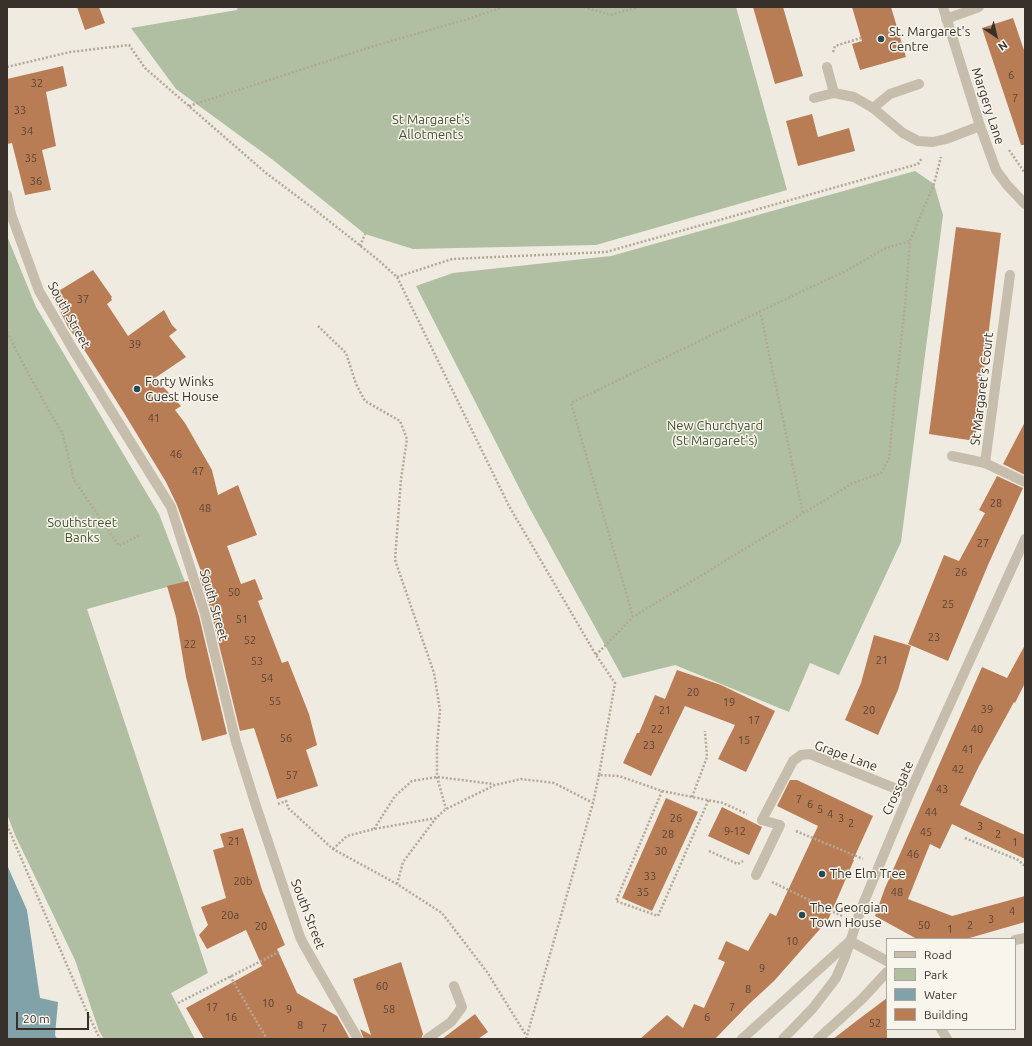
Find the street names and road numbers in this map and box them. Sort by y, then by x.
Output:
street label: Margery Lane [968,66,1008,146]
street label: South Street [44,279,94,351]
street label: St Margaret's Court [967,332,997,446]
street label: South Street [196,567,232,643]
street label: Grape Lane [812,737,880,775]
street label: Crossgate [879,758,917,818]
street label: South Street [288,877,328,951]

